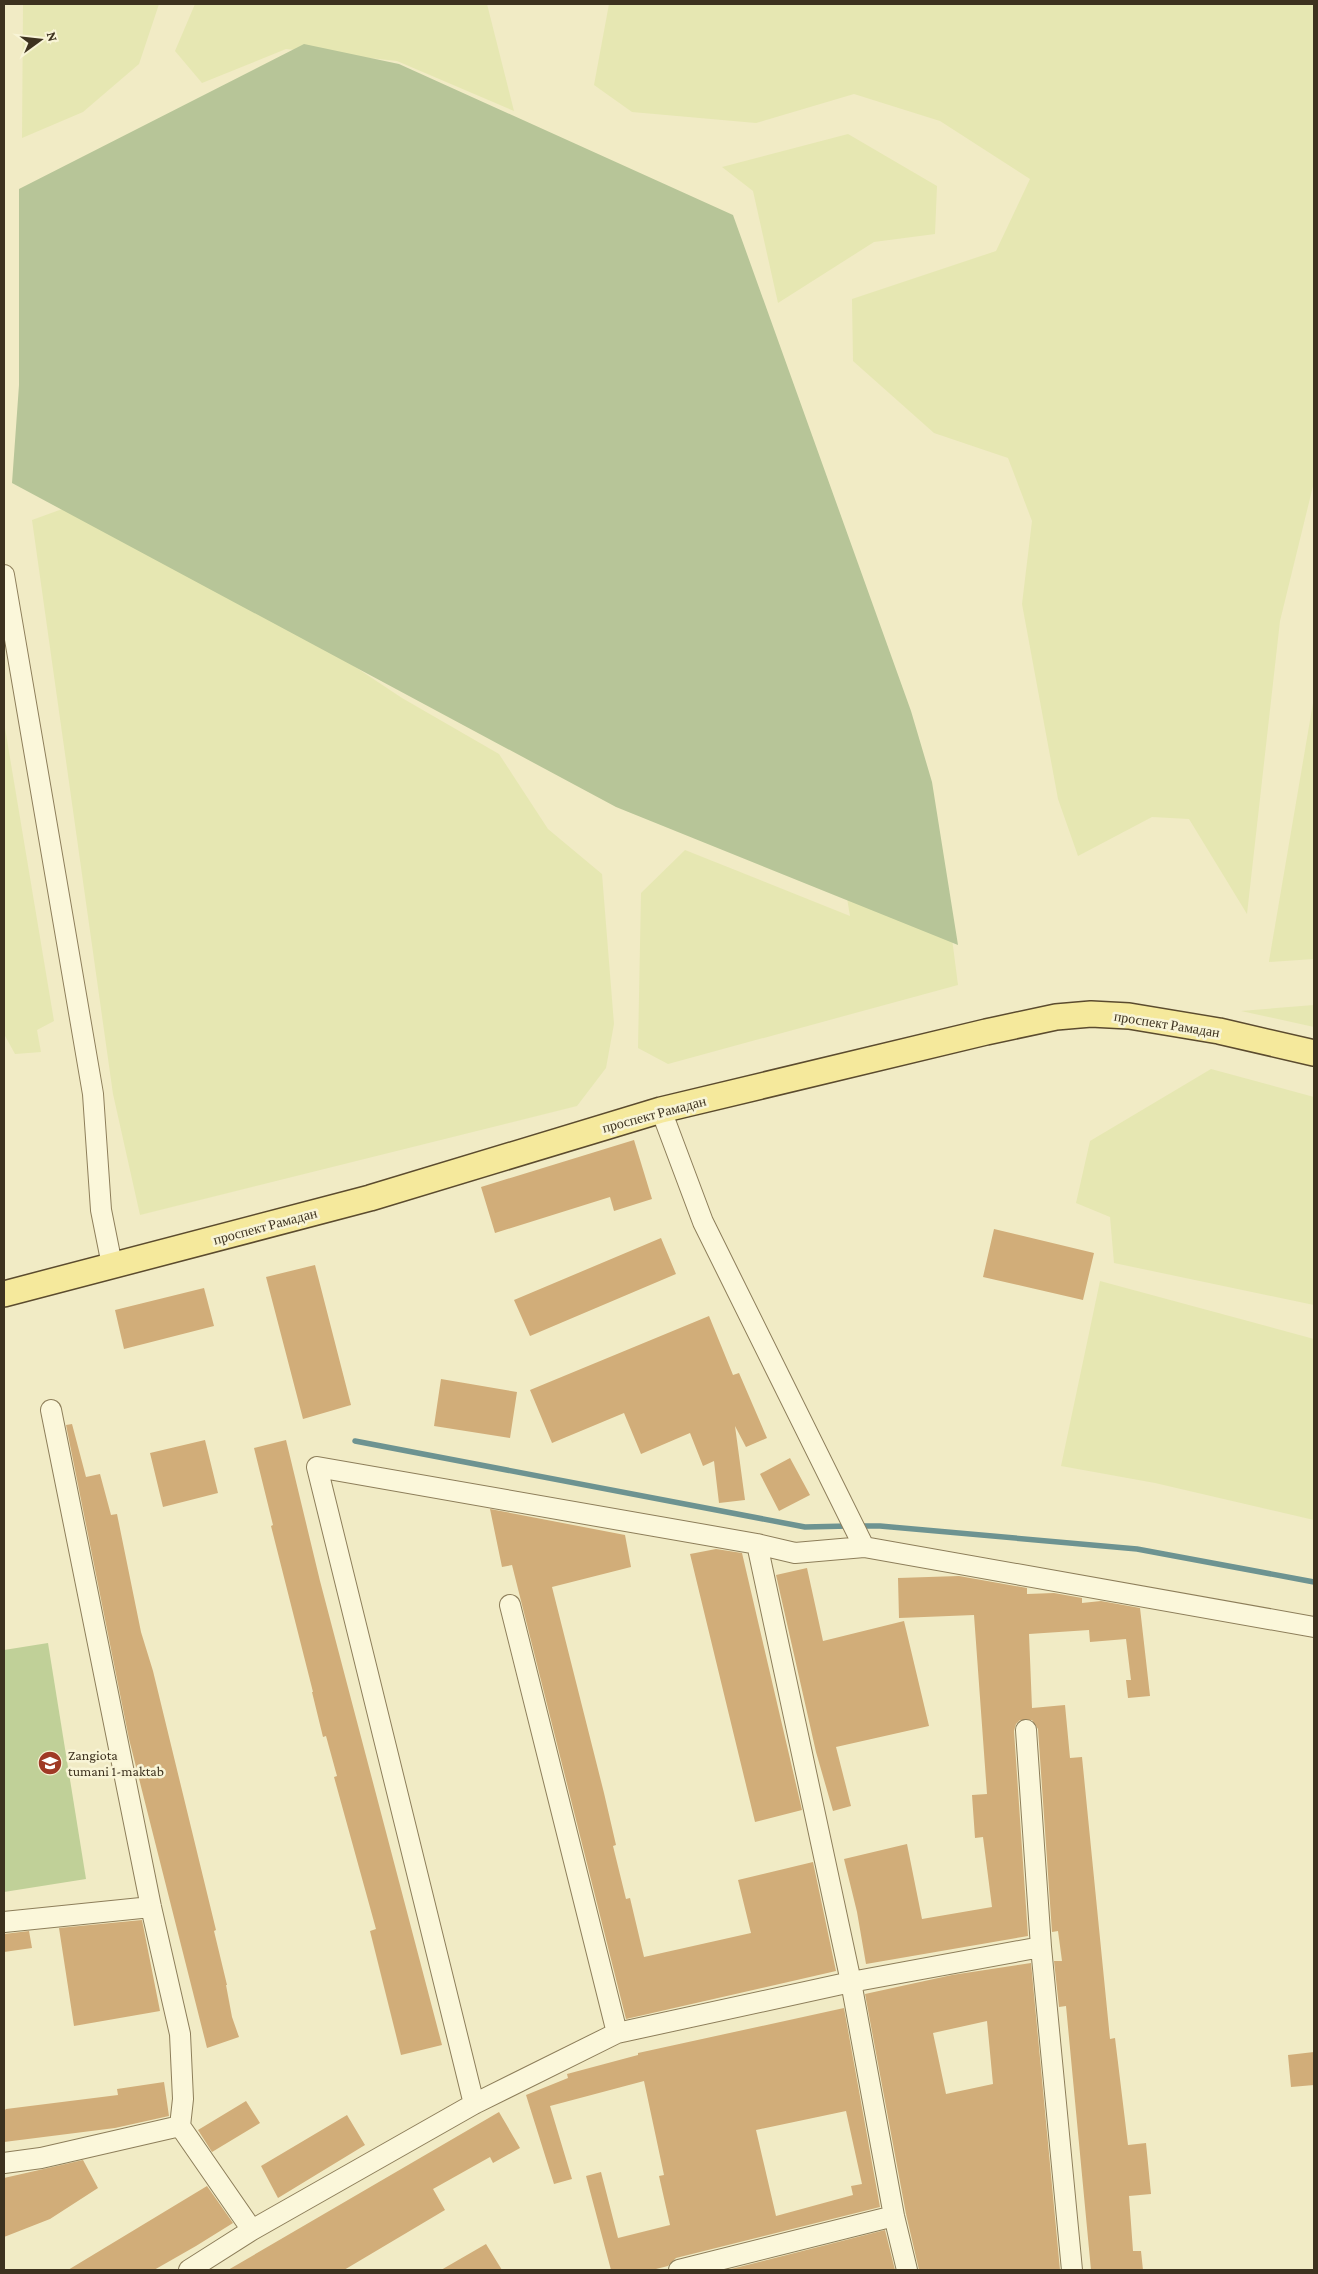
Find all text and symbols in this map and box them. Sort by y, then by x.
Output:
north arrow [15,15,65,65]
text: N [44,30,62,44]
street label: проспект Рамадан [1113,1008,1222,1040]
street label: проспект Рамадан [600,1092,708,1136]
street label: проспект Рамадан [211,1204,319,1248]
place label: Zangiota tumani 1-maktab [68,1747,164,1779]
school or university icon: Zangiota tumani 1-maktab [37,1750,63,1776]

